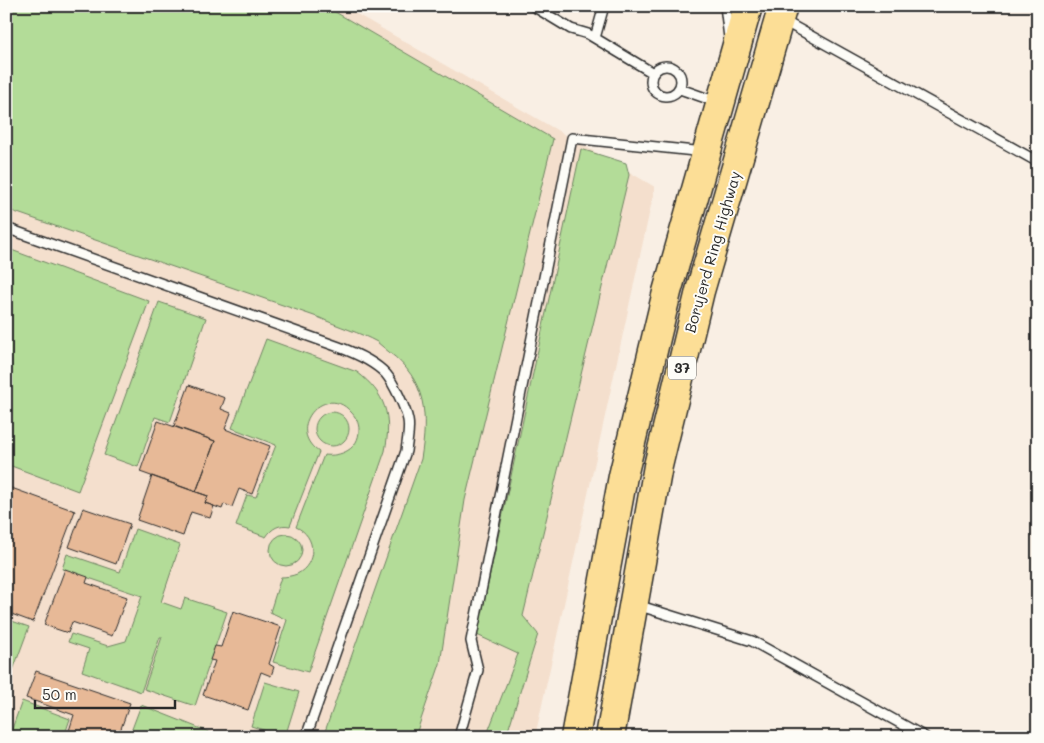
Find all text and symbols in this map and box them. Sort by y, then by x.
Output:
street label: Borujerd Ring Highway [679,168,745,335]
road number: 37 [668,356,696,379]
scale bar [35,678,175,710]
text: 50 m [42,684,77,704]

